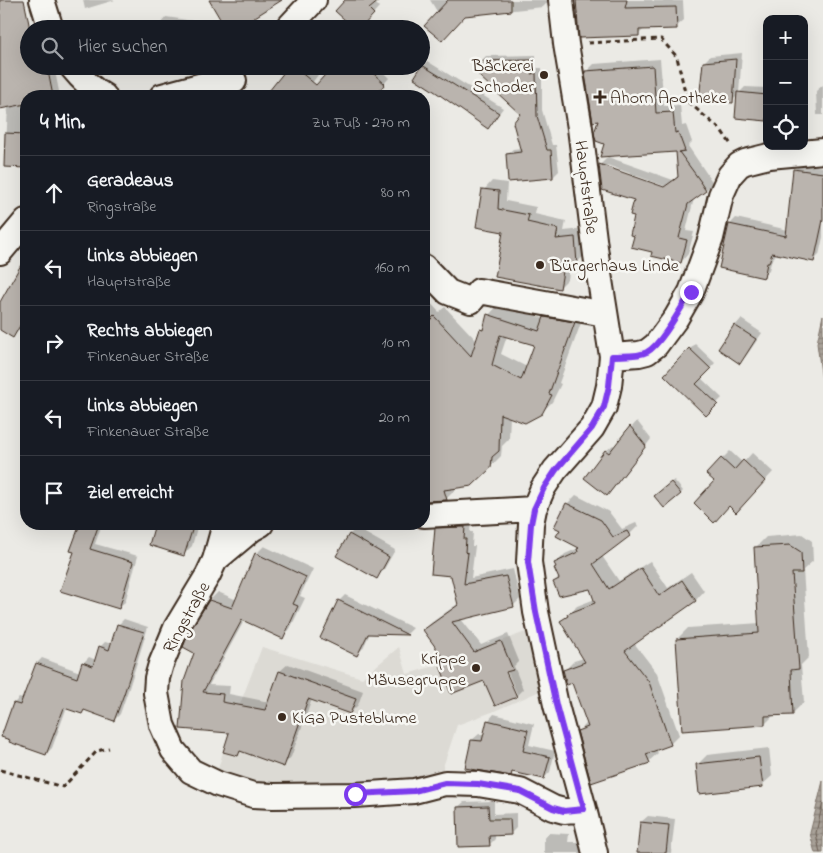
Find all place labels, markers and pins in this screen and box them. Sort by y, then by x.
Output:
place label: Bäckerei Schoder [471,54,534,101]
marker: Bäckerei Schoder [538,69,550,81]
place label: Ahorn Apotheke [610,86,728,112]
marker: Ahorn Apotheke [594,91,606,103]
place label: Bürgerhaus Linde [549,254,680,281]
marker: Bürgerhaus Linde [534,259,546,271]
place label: Krippe Mäusegruppe [367,647,467,695]
marker: Krippe Mäusegruppe [470,662,482,674]
place label: KiGa Pusteblume [292,706,418,732]
marker: KiGa Pusteblume [276,711,288,723]

